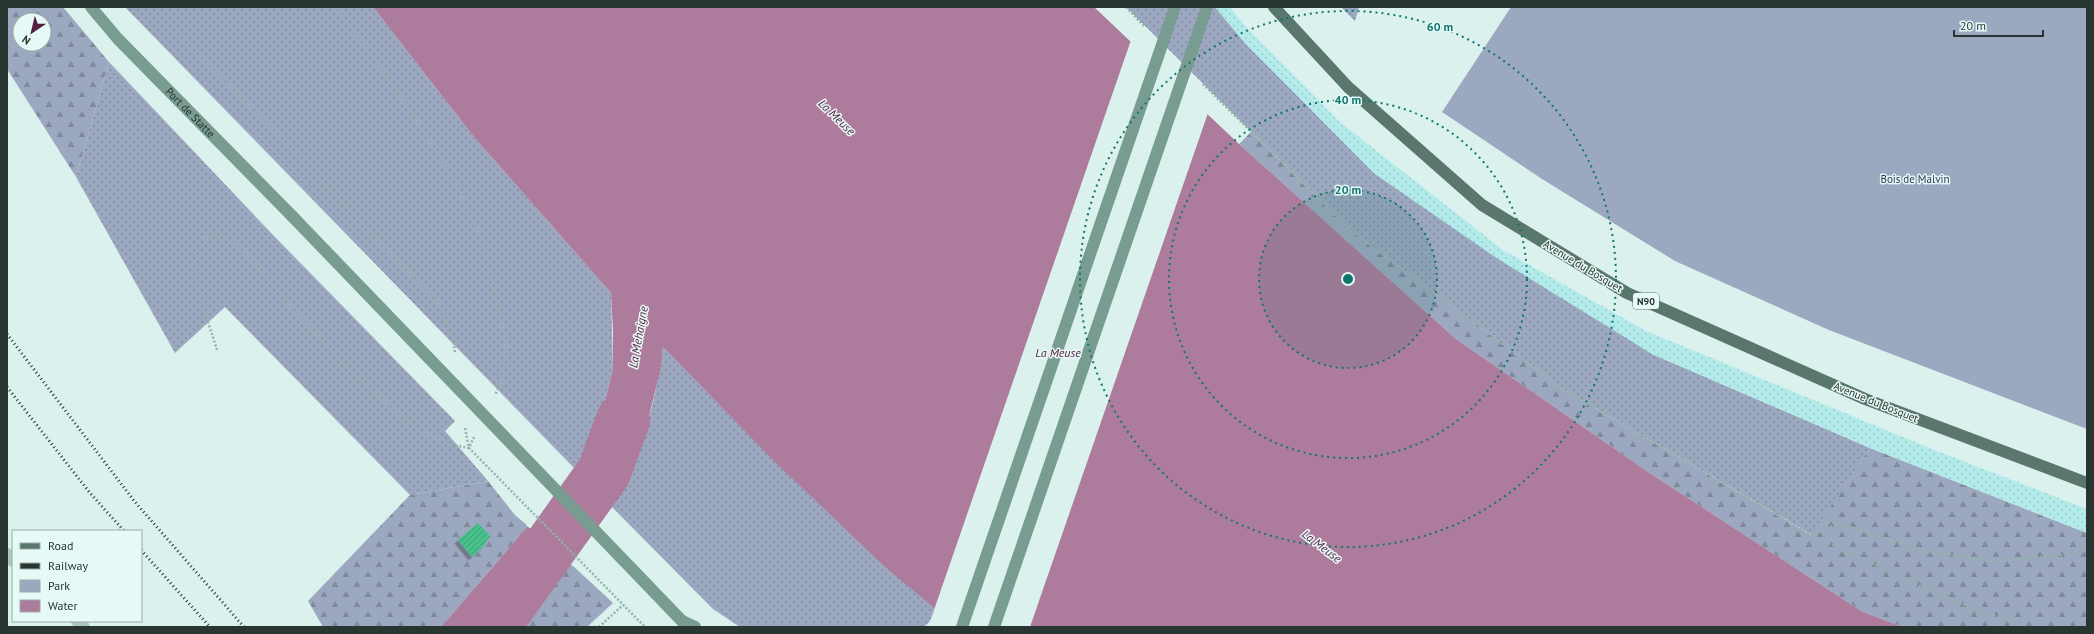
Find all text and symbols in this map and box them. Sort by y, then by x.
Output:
north arrow [12,12,52,52]
scale bar [1954,12,2043,38]
text: 20 m [1960,18,1986,33]
text: 60 m [1427,19,1453,34]
text: N [19,32,33,48]
street label: Port de Statte [163,85,218,141]
text: 40 m [1335,92,1361,107]
water label: La Meuse [815,96,859,139]
park label: Bois de Malvin [1881,172,1949,186]
text: 20 m [1335,182,1361,197]
street label: Avenue du Bosquet [1541,237,1625,295]
centre of rings [1341,272,1355,286]
road number: N90 [1633,293,1659,309]
water label: La Mehaigne [625,305,651,369]
water label: La Meuse [1035,345,1081,360]
street label: Avenue du Bosquet [1832,379,1921,425]
water label: La Meuse [1299,526,1345,566]
legend [12,530,142,622]
text: Road [48,538,73,553]
text: Railway [48,558,88,573]
text: Park [48,578,70,593]
text: Water [48,598,78,613]

